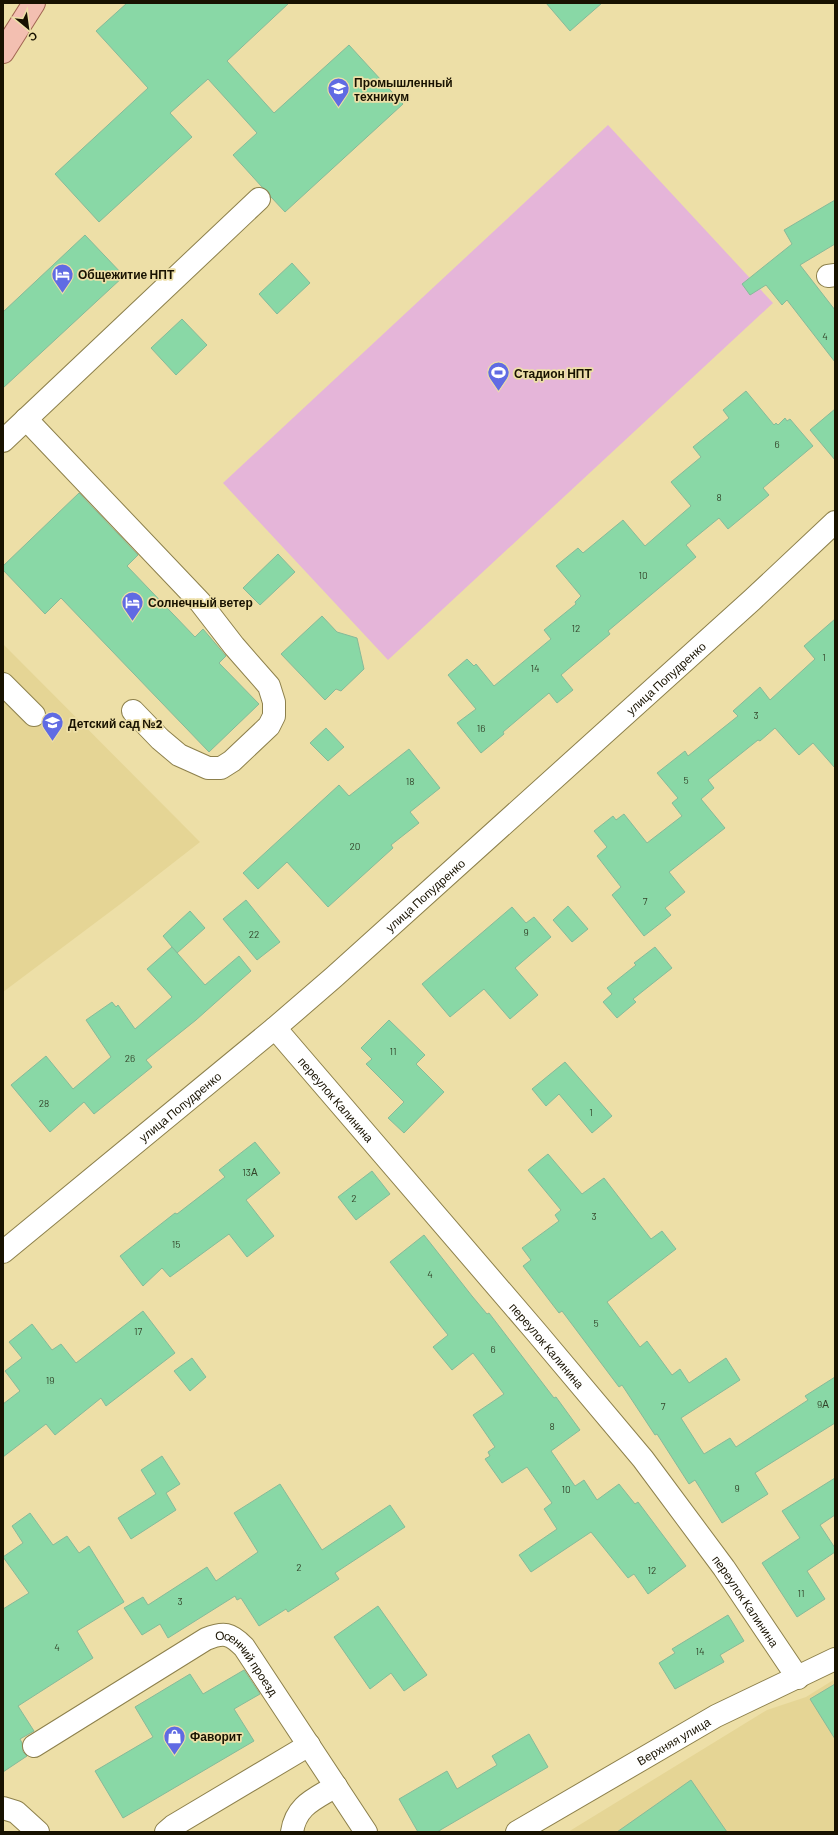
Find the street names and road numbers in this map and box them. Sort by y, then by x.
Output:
street label: улица Попудренко [623,638,708,718]
street label: улица Попудренко [383,855,468,935]
street label: переулок Калинина [296,1054,377,1145]
street label: улица Попудренко [136,1068,224,1145]
street label: переулок Калинина [507,1300,587,1391]
street label: переулок Калинина [710,1552,782,1650]
street label: Осенний проезд [214,1627,281,1699]
street label: Верхняя улица [634,1714,713,1768]

